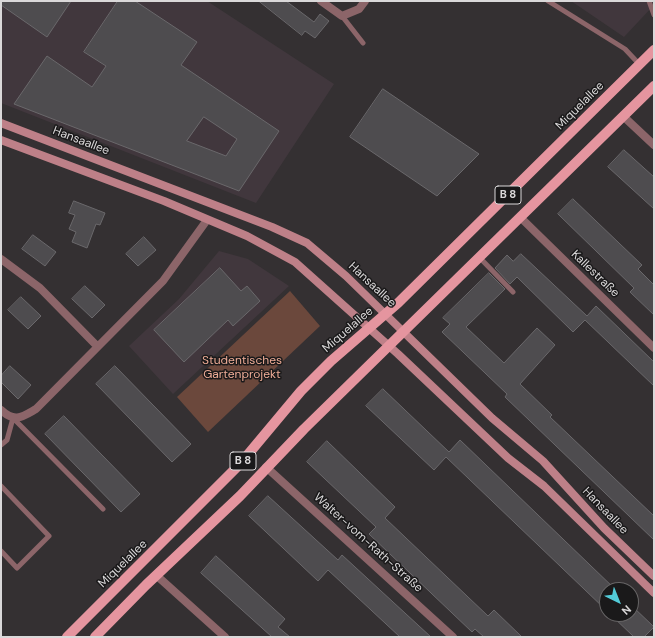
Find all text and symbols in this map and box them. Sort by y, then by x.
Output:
street label: Miquelallee [553,79,607,133]
street label: Hansaallee [51,124,111,158]
road number: B 8 [495,186,521,204]
street label: Kallestraße [568,247,622,301]
street label: Hansaallee [345,259,399,311]
street label: Miquelallee [320,304,376,356]
park label: Studentisches Gartenprojekt [202,354,282,382]
road number: B 8 [230,452,256,470]
street label: Hansaallee [579,485,631,537]
street label: Walter-vom-Rath-Straße [311,490,425,596]
street label: Miquelallee [96,537,150,591]
north arrow [599,582,639,622]
text: N [619,602,634,618]

